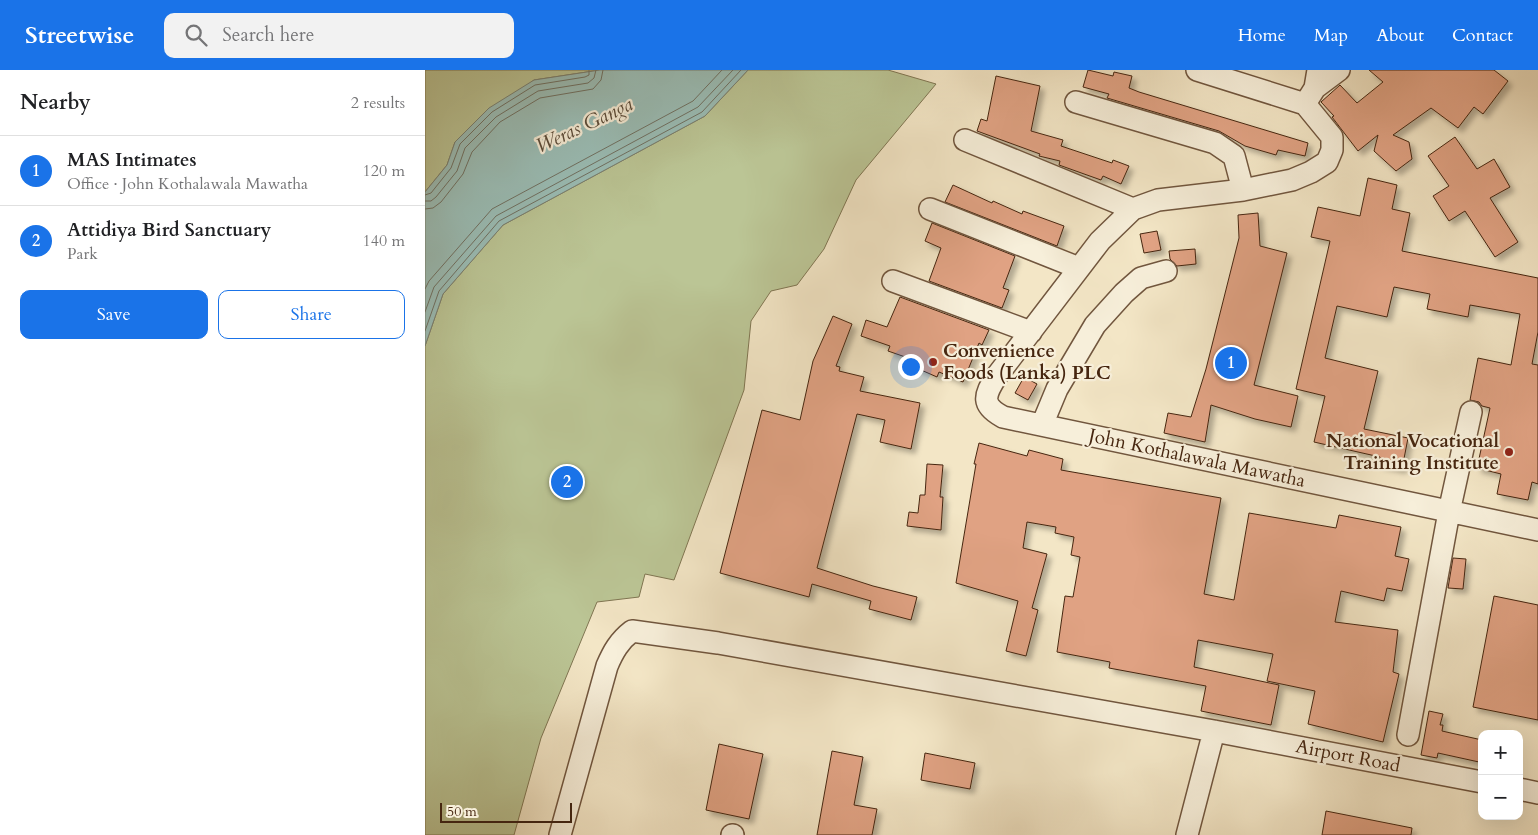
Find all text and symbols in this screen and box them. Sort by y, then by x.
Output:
search box [164,13,514,58]
text: Streetwise [25,19,134,52]
icon: search [182,21,210,49]
text: Search here [222,22,314,48]
text: Home [1238,23,1286,48]
text: Map [1314,23,1348,48]
text: About [1376,23,1424,48]
text: Contact [1452,23,1513,48]
text: Nearby [20,88,91,117]
water label: Weras Ganga [531,91,637,159]
text: 2 results [351,92,405,114]
text: MAS Intimates [67,147,196,173]
text: 1 [32,160,40,182]
text: 120 m [363,160,405,182]
text: Office · John Kothalawala Mawatha [67,173,308,195]
text: Attidiya Bird Sanctuary [67,217,271,243]
text: 2 [32,230,40,252]
text: 140 m [363,230,405,252]
text: Park [67,243,98,265]
button: Save [20,290,208,339]
button: Share [218,290,405,339]
place label: Convenience Foods (Lanka) PLC [943,338,1111,386]
pin: 1 [1215,344,1247,382]
your location [898,354,924,380]
marker: Convenience Foods (Lanka) PLC [927,356,939,368]
street label: John Kothalawala Mawatha [1083,422,1308,494]
place label: National Vocational Training Institute [1326,428,1499,476]
marker: National Vocational Training Institute [1503,446,1515,458]
pin: 2 [551,463,583,501]
map controls [1478,730,1523,820]
button: + [1478,730,1523,775]
street label: Airport Road [1294,733,1402,779]
button: − [1478,775,1523,820]
scale bar [440,800,573,823]
text: 50 m [447,802,477,821]

